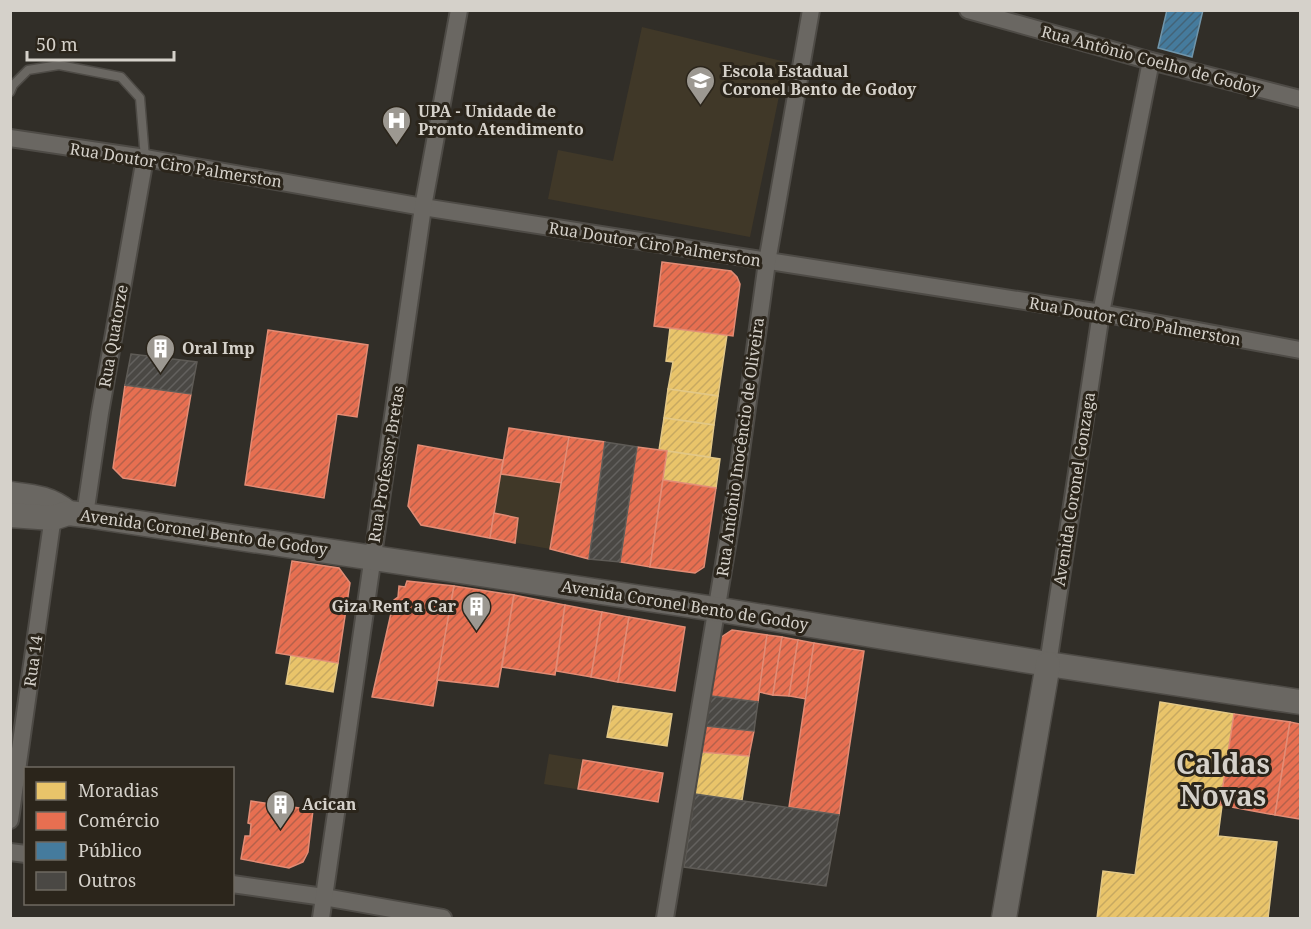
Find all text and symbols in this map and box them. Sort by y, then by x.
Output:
street label: Rua Antônio Coelho de Godoy [1039,20,1264,100]
scale bar [27,24,174,62]
text: 50 m [36,32,78,56]
place label: Escola Estadual Coronel Bento de Godoy [722,60,917,100]
school or university icon: Escola Estadual Coronel Bento de Godoy [685,64,717,106]
place label: UPA - Unidade de Pronto Atendimento [418,100,584,140]
hospital icon: UPA - Unidade de Pronto Atendimento [381,104,413,146]
street label: Rua Doutor Ciro Palmerston [68,137,284,193]
street label: Rua Doutor Ciro Palmerston [547,216,763,272]
street label: Rua Quatorze [93,283,133,389]
street label: Rua Doutor Ciro Palmerston [1027,292,1243,350]
street label: Rua Antônio Inocêncio de Oliveira [711,316,769,578]
building icon: Oral Imp [145,332,177,374]
place label: Oral Imp [182,337,255,359]
street label: Rua Professor Bretas [363,384,409,544]
street label: Avenida Coronel Gonzaga [1048,390,1100,588]
street label: Avenida Coronel Bento de Godoy [79,504,330,560]
street label: Avenida Coronel Bento de Godoy [560,575,811,636]
building icon: Giza Rent a Car [461,590,493,632]
place label: Giza Rent a Car [332,595,457,617]
street label: Rua 14 [19,634,47,688]
district label: Caldas Novas [1176,744,1270,814]
legend [24,767,234,905]
text: Moradias [78,778,159,802]
building icon: Acican [265,788,297,830]
place label: Acican [302,793,357,815]
text: Comércio [78,808,160,832]
text: Público [78,838,142,862]
text: Outros [78,868,136,892]

